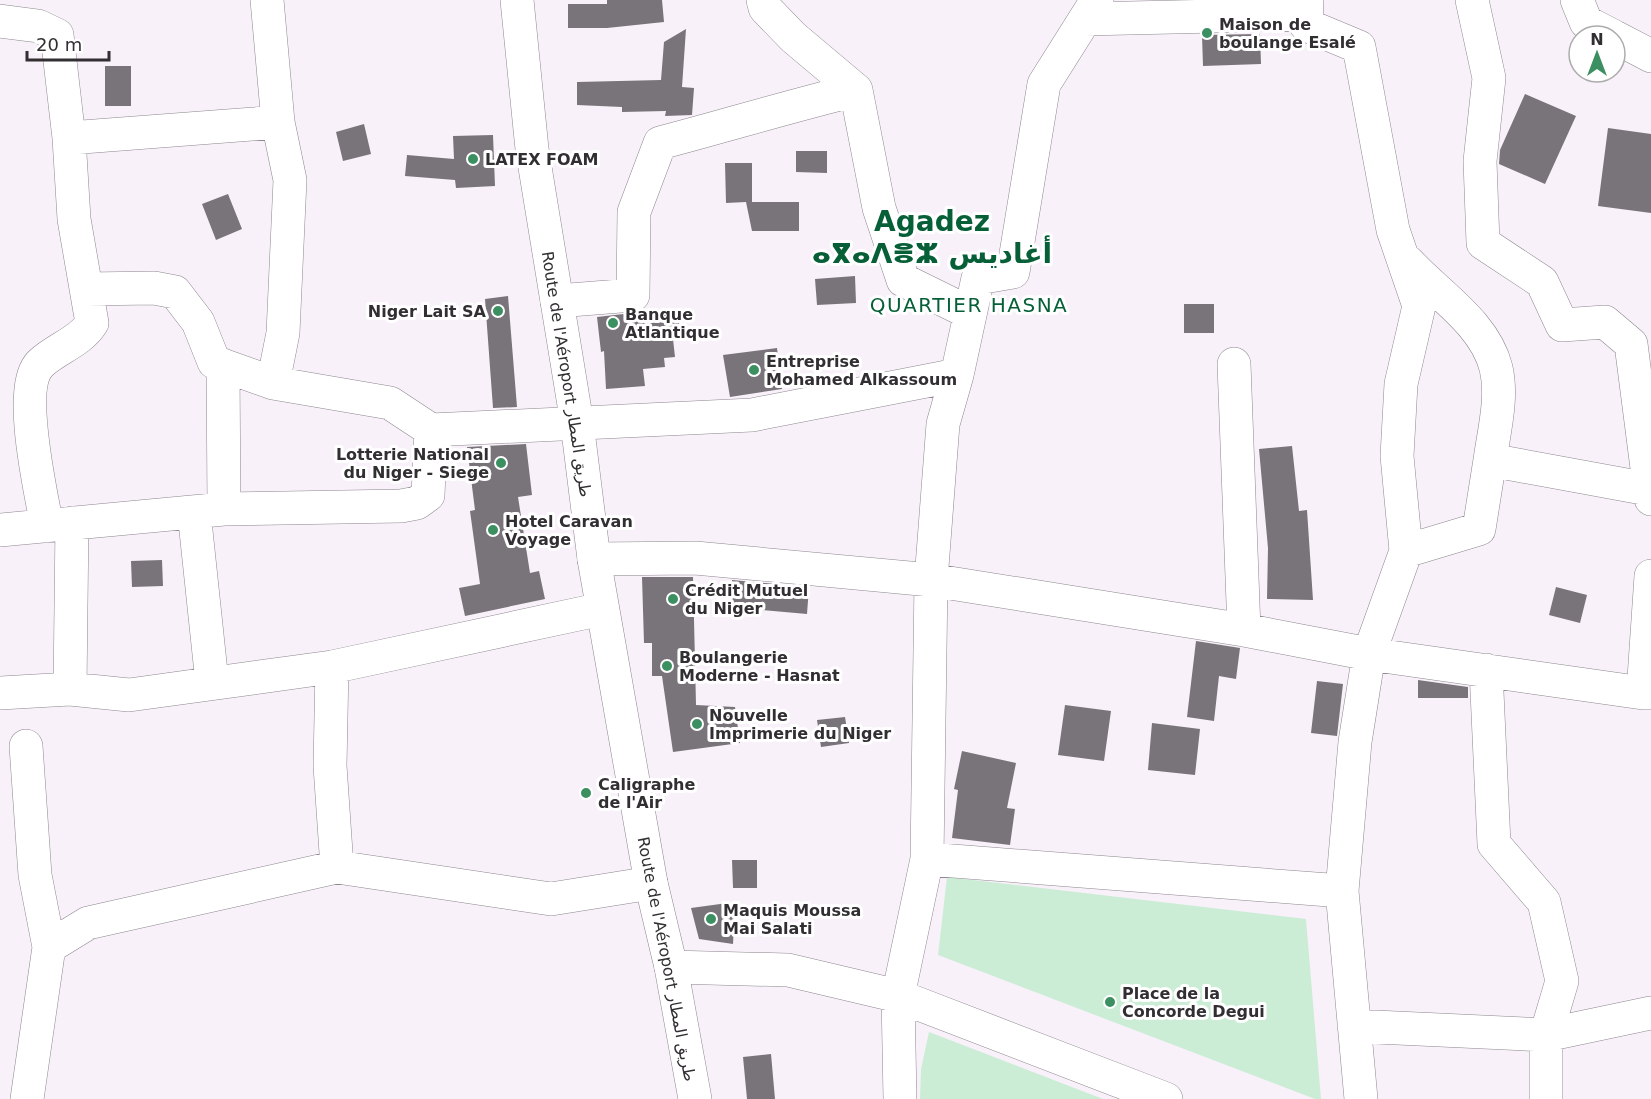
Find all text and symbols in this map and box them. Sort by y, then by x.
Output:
place label: Maison de boulange Esalé [1219,15,1356,52]
scale bar [27,24,110,62]
north arrow [1567,24,1627,84]
marker: Maison de boulange Esalé [1200,26,1214,40]
text: N [1590,30,1604,49]
text: 20 m [36,34,82,55]
place label: LATEX FOAM [485,150,599,169]
marker: LATEX FOAM [466,152,480,166]
district label: Agadez ⴰⴳⴰⴷⴻⵣ أغاديس [812,205,1052,270]
street label: Route de l'Aéroport طريق المطار [537,250,595,499]
district label: QUARTIER HASNA [870,293,1068,317]
place label: Niger Lait SA [368,302,487,321]
marker: Niger Lait SA [491,304,505,318]
place label: Banque Atlantique [625,305,720,342]
marker: Banque Atlantique [606,316,620,330]
place label: Entreprise Mohamed Alkassoum [766,352,957,389]
marker: Entreprise Mohamed Alkassoum [747,363,761,377]
place label: Lotterie National du Niger - Siege [336,445,489,482]
marker: Lotterie National du Niger - Siege [494,456,508,470]
place label: Hotel Caravan Voyage [505,512,633,549]
marker: Hotel Caravan Voyage [486,523,500,537]
place label: Crédit Mutuel du Niger [685,581,808,618]
marker: Crédit Mutuel du Niger [666,592,680,606]
place label: Boulangerie Moderne - Hasnat [679,648,840,685]
marker: Boulangerie Moderne - Hasnat [660,659,674,673]
place label: Nouvelle Imprimerie du Niger [709,706,891,743]
marker: Nouvelle Imprimerie du Niger [690,717,704,731]
place label: Caligraphe de l'Air [598,775,695,812]
marker: Caligraphe de l'Air [579,786,593,800]
street label: Route de l'Aéroport طريق المطار [632,835,700,1083]
place label: Maquis Moussa Mai Salati [723,901,861,938]
marker: Maquis Moussa Mai Salati [704,912,718,926]
place label: Place de la Concorde Degui [1122,984,1265,1021]
marker: Place de la Concorde Degui [1103,995,1117,1009]

